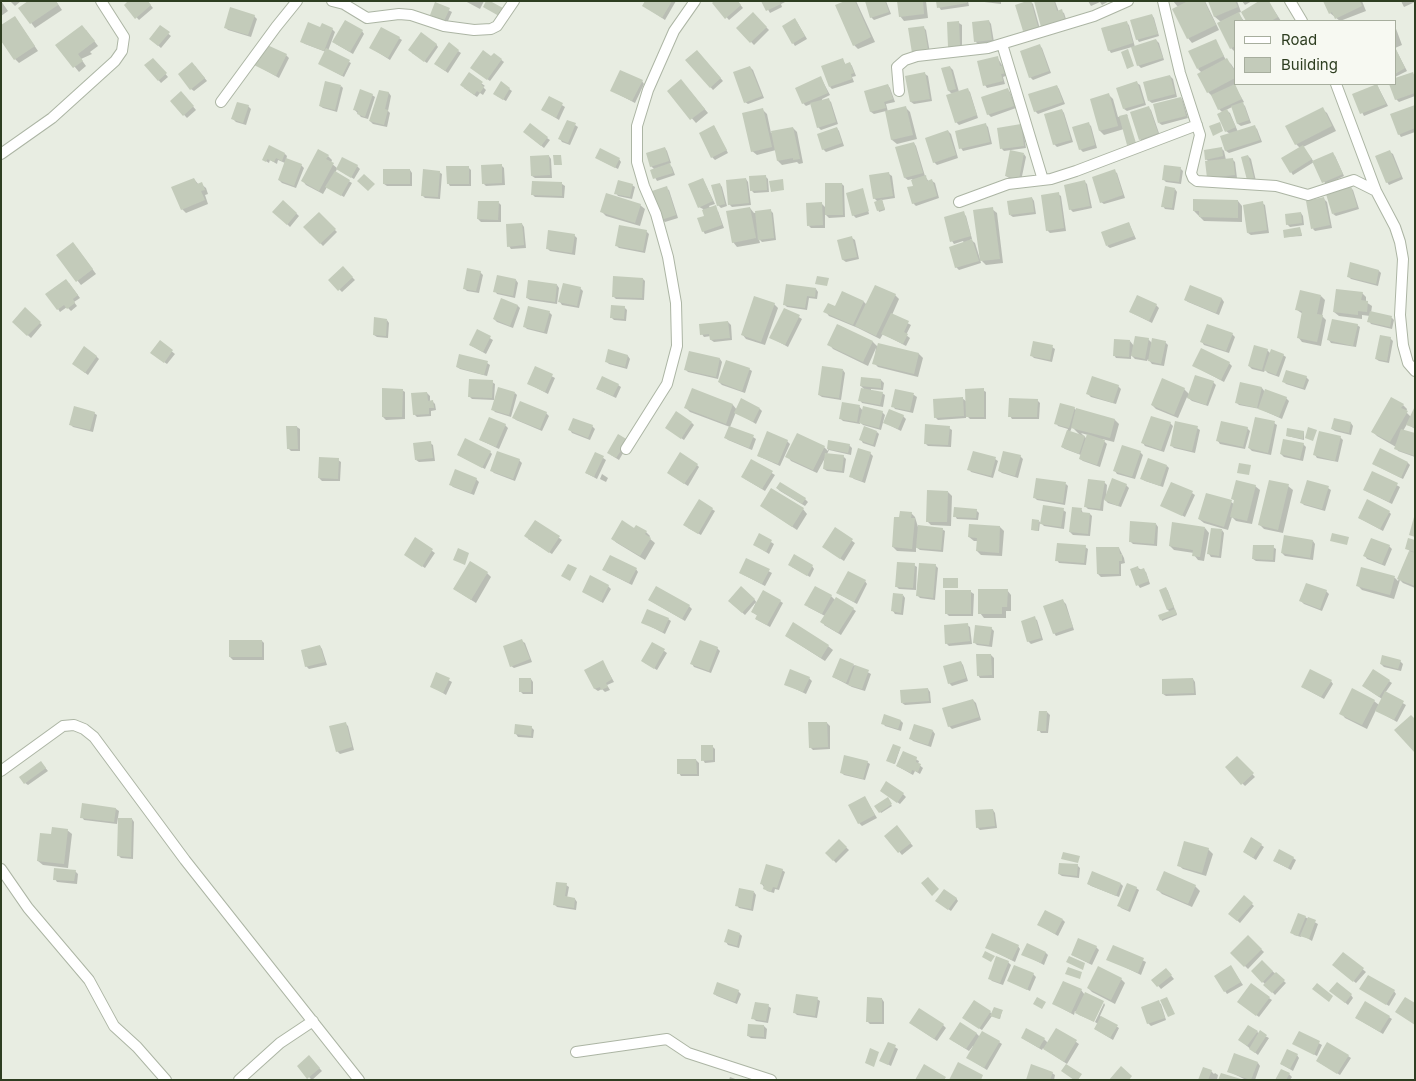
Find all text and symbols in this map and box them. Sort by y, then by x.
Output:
legend [1234,20,1396,85]
text: Road [1281,30,1317,49]
text: Building [1281,55,1338,74]

